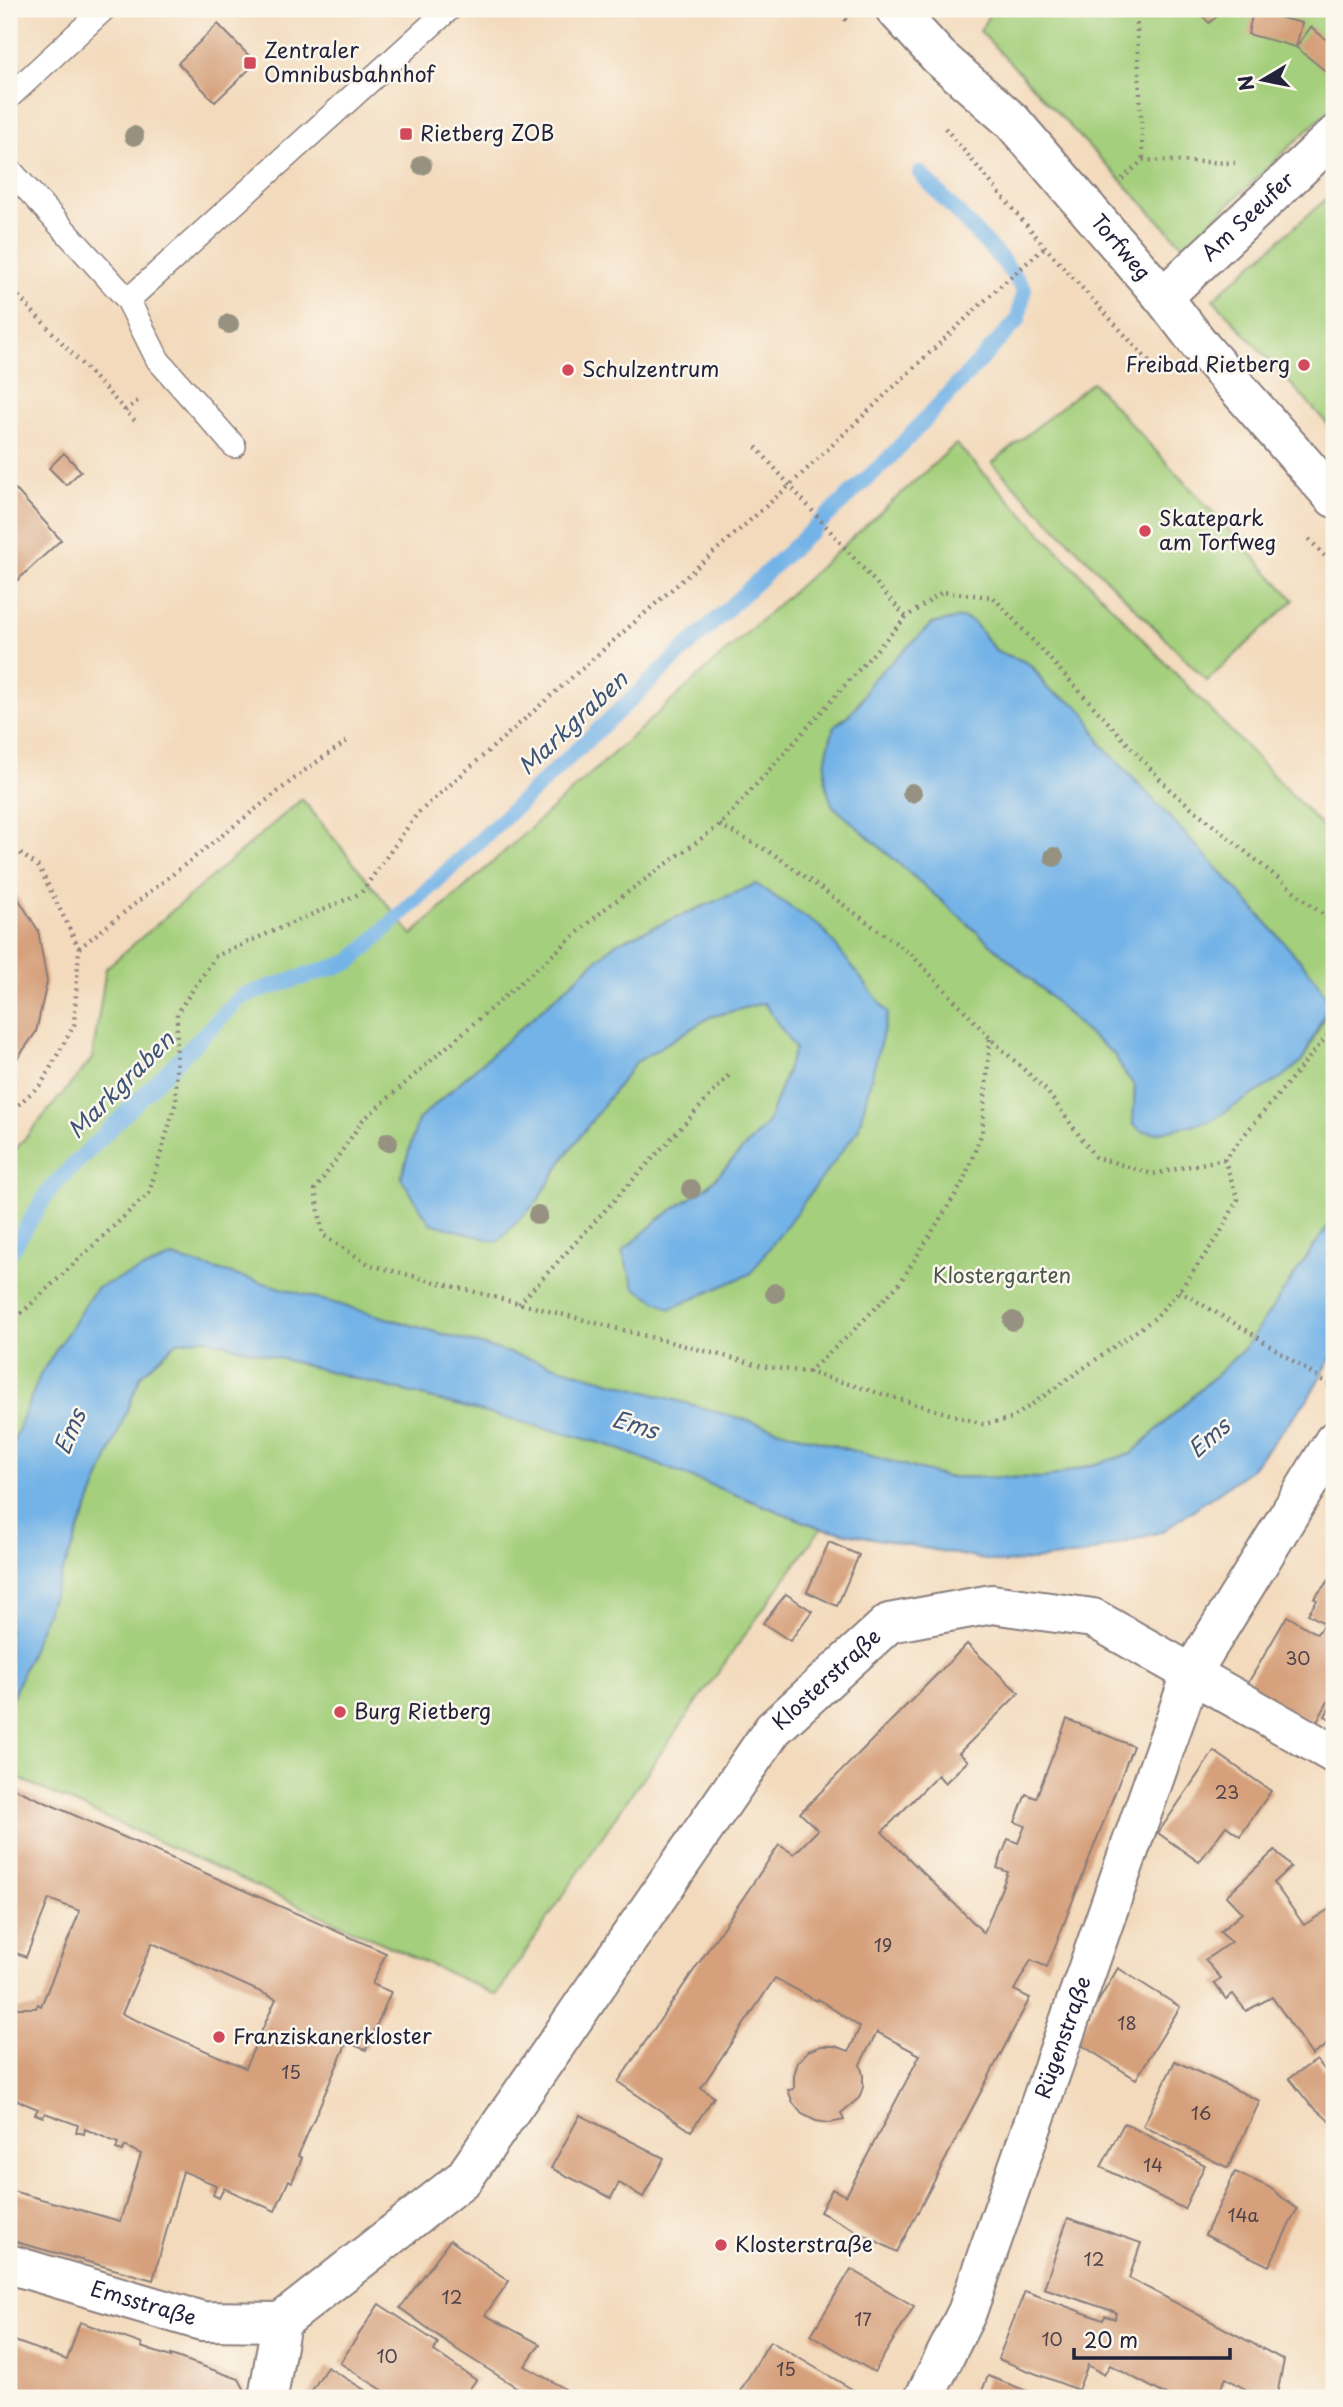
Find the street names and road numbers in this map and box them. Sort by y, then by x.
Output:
street label: Am Seeufer [1193,163,1301,267]
street label: Torfweg [1084,206,1160,286]
street label: Klosterstraße [764,1620,887,1737]
street label: Rügenstraße [1025,1971,1098,2103]
street label: Emsstraße [87,2271,201,2333]

